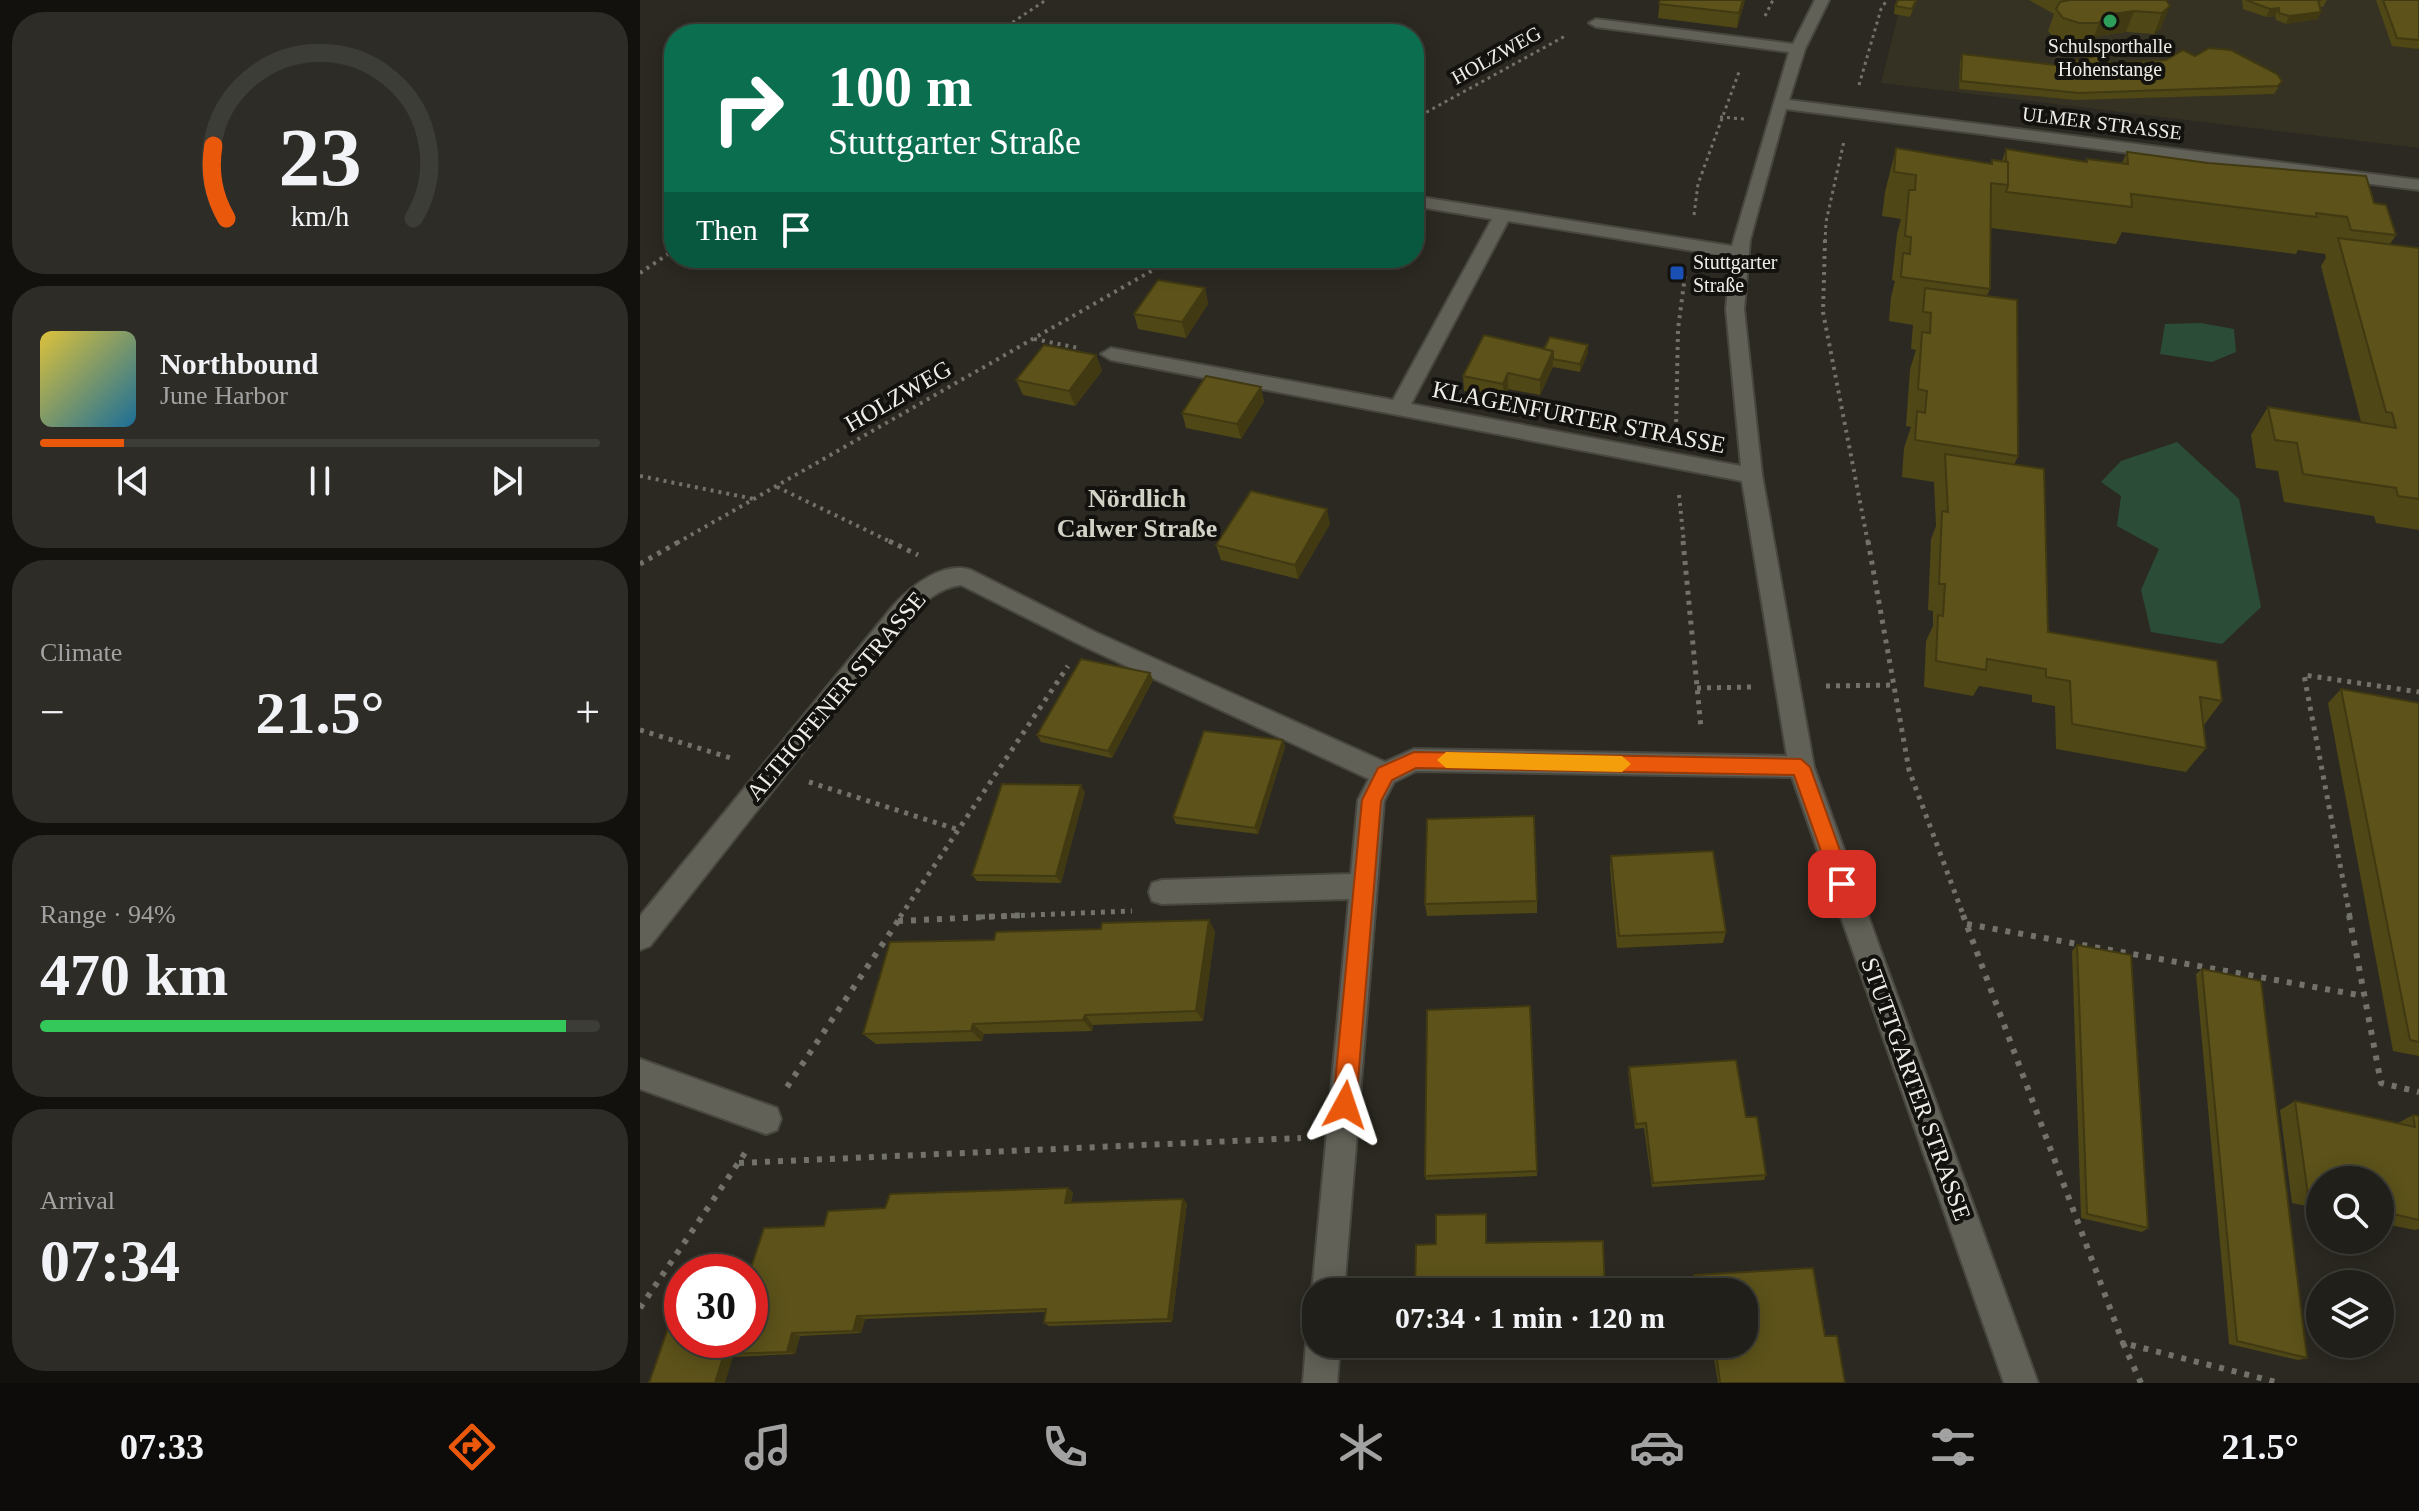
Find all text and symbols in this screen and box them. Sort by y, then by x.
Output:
marker: Schulsporthalle Hohenstange [2101,12,2119,30]
street label: HOLZWEG [1447,21,1545,89]
place label: Schulsporthalle Hohenstange [2048,35,2172,81]
icon: right [696,56,800,160]
text: 100 m [828,56,973,118]
street label: ULMER STRASSE [2021,102,2183,144]
text: 23 [278,111,362,203]
text: Stuttgarter Straße [828,122,1081,162]
text: km/h [291,201,349,232]
icon: arrive [774,208,818,252]
text: Then [696,213,758,246]
place label: Stuttgarter Straße [1693,251,1778,296]
marker: Stuttgarter Straße [1668,264,1686,282]
text: Northbound [160,347,318,380]
street label: HOLZWEG [840,355,956,437]
street label: KLAGENFURTER STRASSE [1430,376,1728,458]
text: June Harbor [160,381,288,410]
icon: previous [111,459,155,503]
icon: pause [298,459,342,503]
icon: next [485,459,529,503]
district label: Nördlich Calwer Straße [1057,484,1217,543]
street label: ALTHOFENER STRASSE [741,587,931,805]
text: Climate [40,638,122,667]
text: 21.5° [256,680,385,746]
text: − [40,688,65,737]
text: + [575,688,600,737]
pin [1808,850,1876,918]
icon: arrive [1820,862,1864,906]
text: Range · 94% [40,900,176,929]
text: 470 km [40,942,228,1008]
street label: STUTTGARTER STRASSE [1856,954,1976,1224]
position arrow [1303,1063,1387,1147]
map controls [2306,1166,2394,1358]
button: search [2306,1166,2394,1254]
text: Arrival [40,1186,115,1215]
text: 07:34 [40,1228,180,1294]
speed limit sign: 30 [664,1254,768,1358]
button: layers [2306,1270,2394,1358]
text: 07:34 · 1 min · 120 m [1395,1301,1665,1334]
icon: directions [444,1419,500,1475]
icon: music [740,1419,796,1475]
icon: phone [1037,1419,1093,1475]
icon: climate [1333,1419,1389,1475]
icon: car [1629,1419,1685,1475]
icon: filters [1925,1419,1981,1475]
text: 07:33 [120,1427,204,1467]
text: 21.5° [2221,1427,2299,1467]

